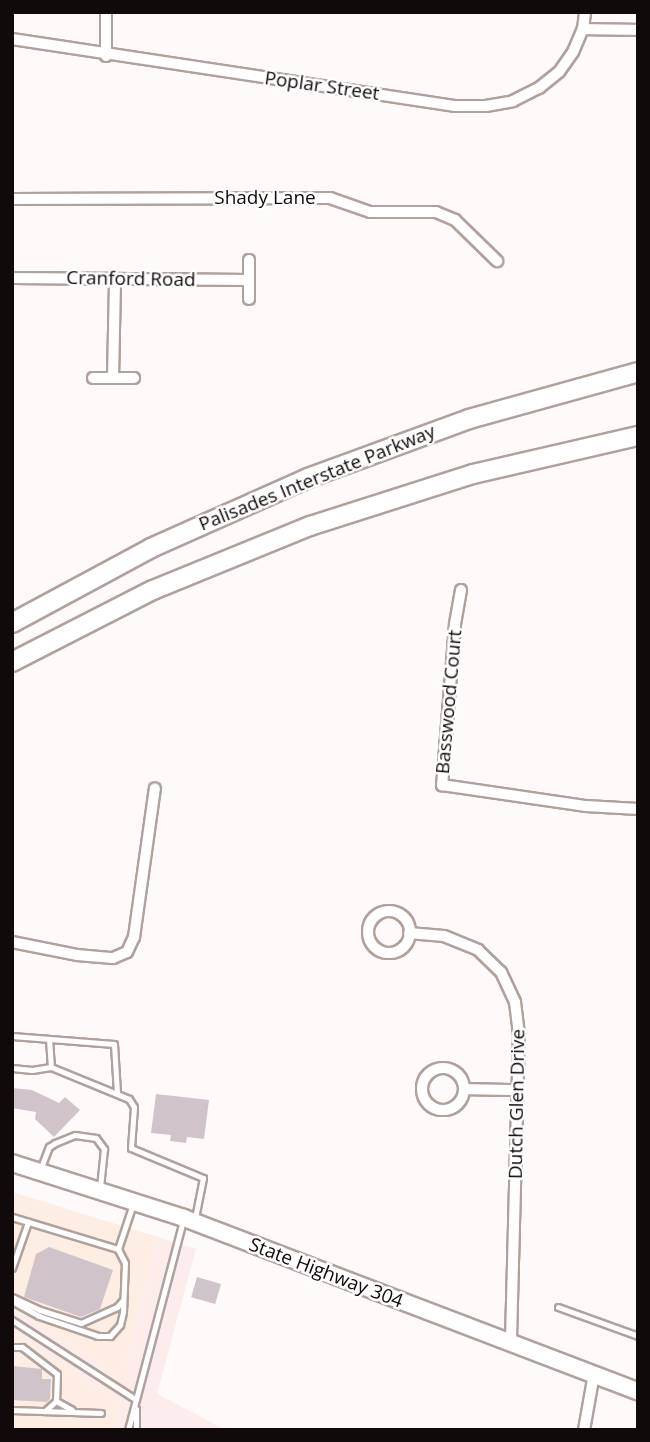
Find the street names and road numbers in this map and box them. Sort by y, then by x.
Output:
street label: Poplar Street [263,67,381,105]
street label: Shady Lane [214,187,316,209]
street label: Cranford Road [66,266,196,292]
street label: Palisades Interstate Parkway [195,420,439,536]
street label: Basswood Court [431,629,467,775]
street label: Dutch Glen Drive [504,1029,530,1179]
street label: State Highway 304 [246,1233,406,1313]

